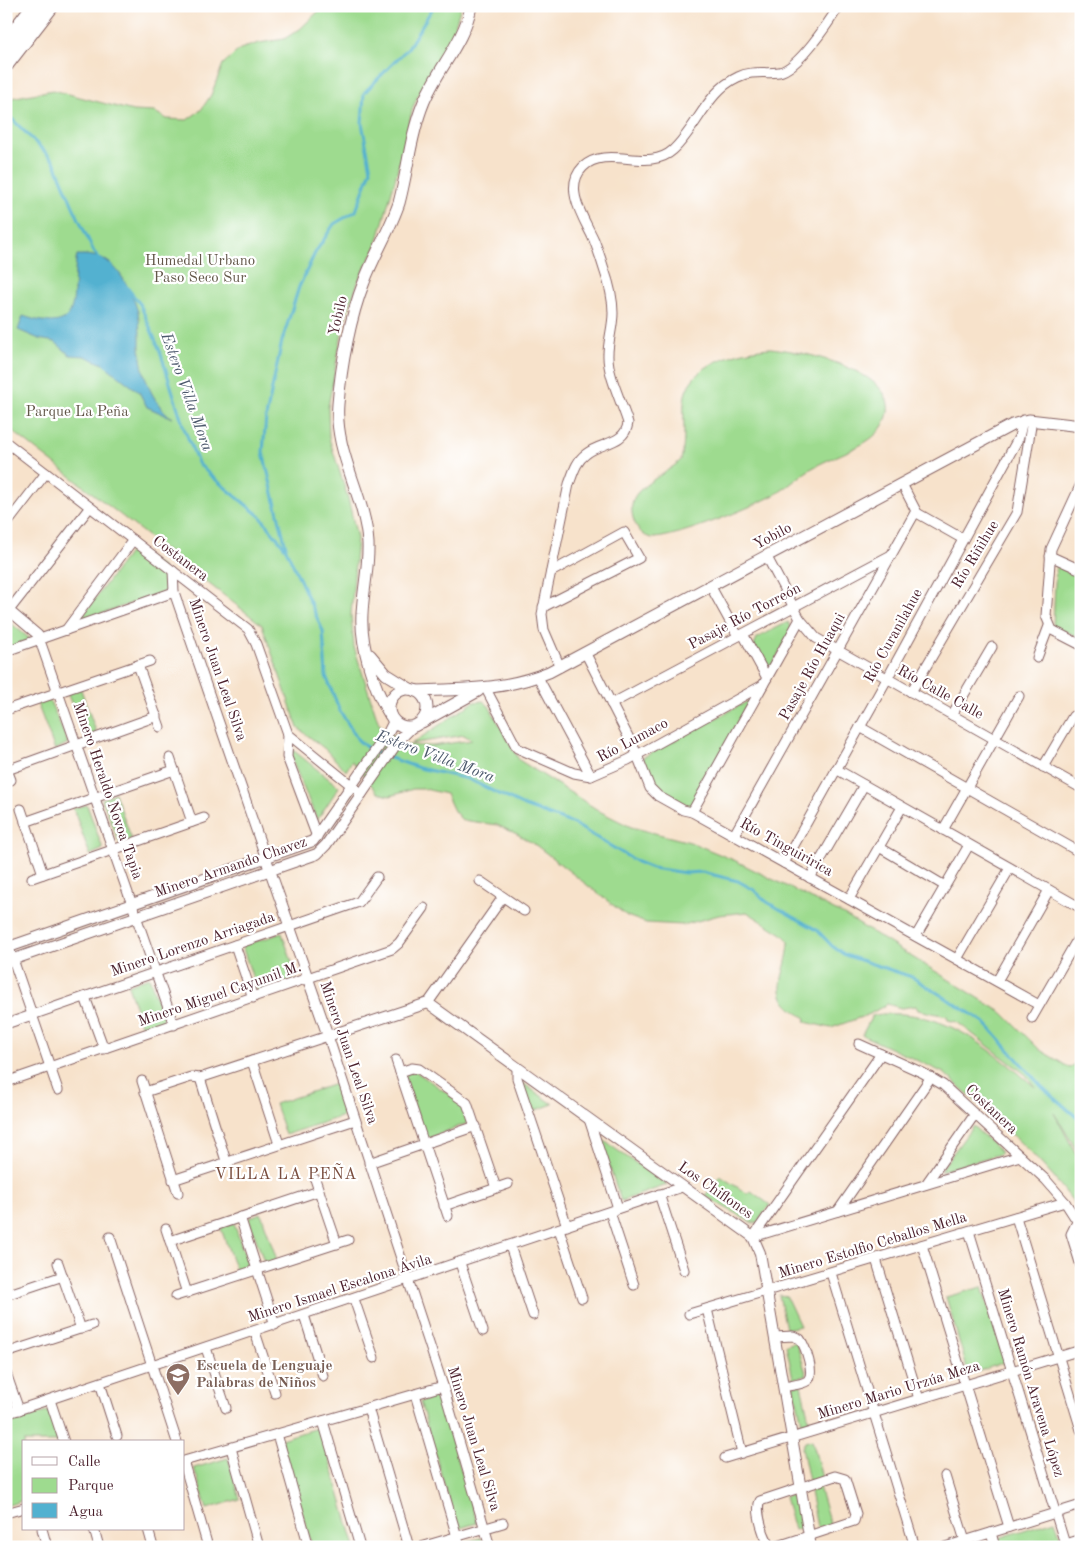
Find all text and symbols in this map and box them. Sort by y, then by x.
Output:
park label: Humedal Urbano Paso Seco Sur [145,254,255,286]
street label: Yobilo [327,295,351,337]
water label: Estero Villa Mora [157,330,215,454]
park label: Parque La Peña [25,405,129,420]
street label: Río Riñihue [950,518,1002,592]
street label: Yobilo [752,521,794,553]
street label: Costanera [149,533,211,585]
street label: Pasaje Río Torreón [686,581,804,653]
street label: Río Curanilahue [862,586,926,685]
street label: Minero Juan Leal Silva [185,597,249,744]
street label: Pasaje Río Huaqui [777,611,849,723]
street label: Río Calle Calle [895,663,986,723]
street label: Minero Heraldo Novoa Tapia [70,700,145,882]
street label: Río Lumaco [595,716,671,766]
water label: Estero Villa Mora [373,728,497,786]
street label: Río Tinguiririca [737,816,836,880]
street label: Minero Armando Chavez [153,835,309,901]
street label: Minero Lorenzo Arriagada [109,910,277,980]
street label: Minero Miguel Cayumil M. [137,960,303,1030]
street label: Minero Juan Leal Silva [316,980,380,1127]
street label: Costanera [962,1082,1020,1138]
street label: Los Chiflones [675,1160,755,1222]
district label: VILLA LA PEÑA [214,1162,358,1183]
street label: Minero Estolfio Ceballos Mella [777,1210,969,1282]
street label: Minero Ismael Escalona Ávila [245,1249,434,1326]
street label: Minero Ramón Aravena López [994,1287,1066,1479]
place label: Escuela de Lenguaje Palabras de Niños [196,1359,332,1391]
street label: Minero Mario Urzúa Meza [816,1359,982,1423]
school or university icon: Escuela de Lenguaje Palabras de Niños [165,1362,191,1396]
street label: Minero Juan Leal Silva [444,1365,502,1514]
legend [22,1440,185,1530]
text: Calle [68,1455,101,1470]
text: Parque [68,1479,114,1494]
text: Agua [68,1505,104,1520]

